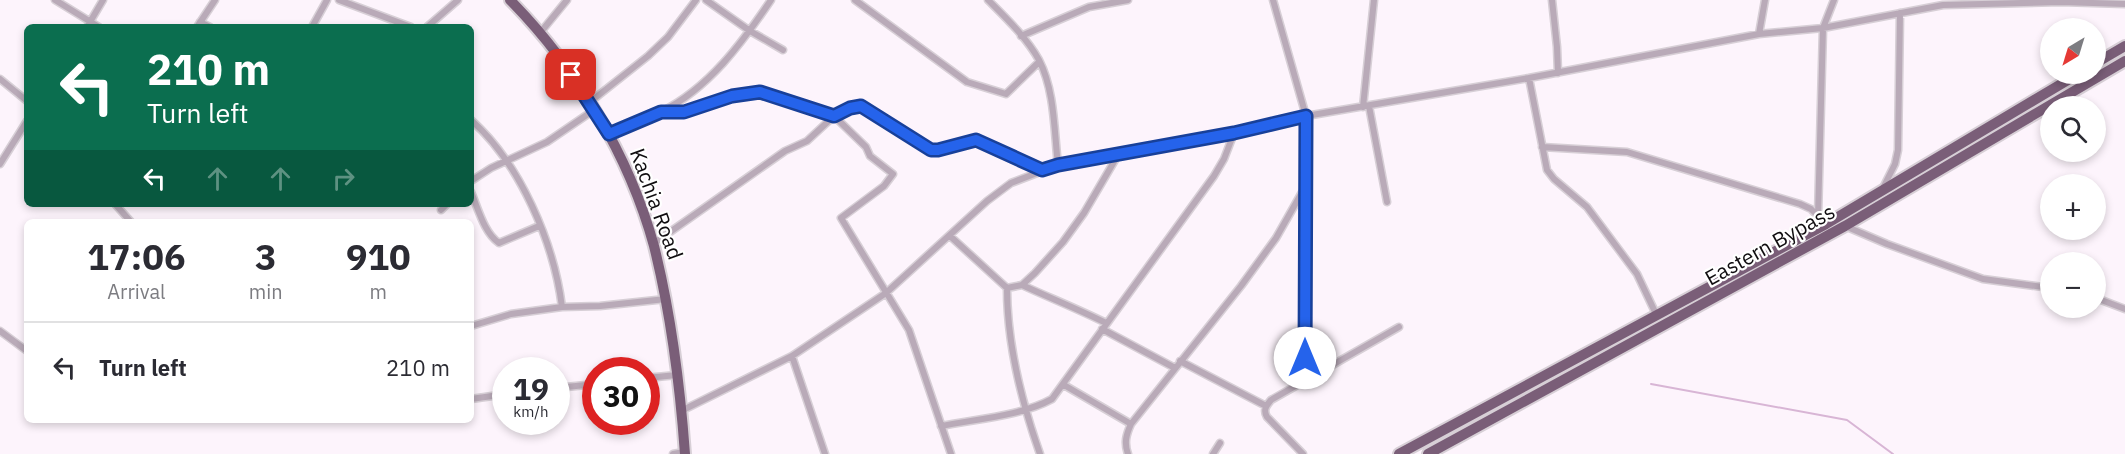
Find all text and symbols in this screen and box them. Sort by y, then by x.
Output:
north arrow [2040,18,2106,84]
map controls [2040,18,2106,318]
text: 210 m [147,42,270,97]
icon: left [48,48,126,126]
pin [545,49,596,100]
icon: arrive [554,58,587,91]
text: Turn left [147,95,248,130]
button: search [2040,96,2106,162]
street label: Kachia Road [624,144,690,263]
icon: left [138,162,171,195]
icon: ahead [201,162,234,195]
icon: ahead [264,162,297,195]
icon: right [327,162,360,195]
button: + [2040,174,2106,240]
street label: Eastern Bypass [1699,197,1840,291]
text: 17:06 [87,233,186,280]
text: 3 [255,233,277,280]
text: 910 [346,233,411,280]
button: − [2040,252,2106,318]
text: Arrival [107,278,166,305]
text: min [249,278,283,305]
text: m [370,278,387,305]
position arrow [1273,326,1337,390]
icon: left [48,351,81,384]
text: Turn left [99,353,187,382]
text: 210 m [386,353,450,382]
speed limit sign: 30 [582,357,660,435]
text: 19 [513,369,549,408]
text: km/h [513,402,549,421]

